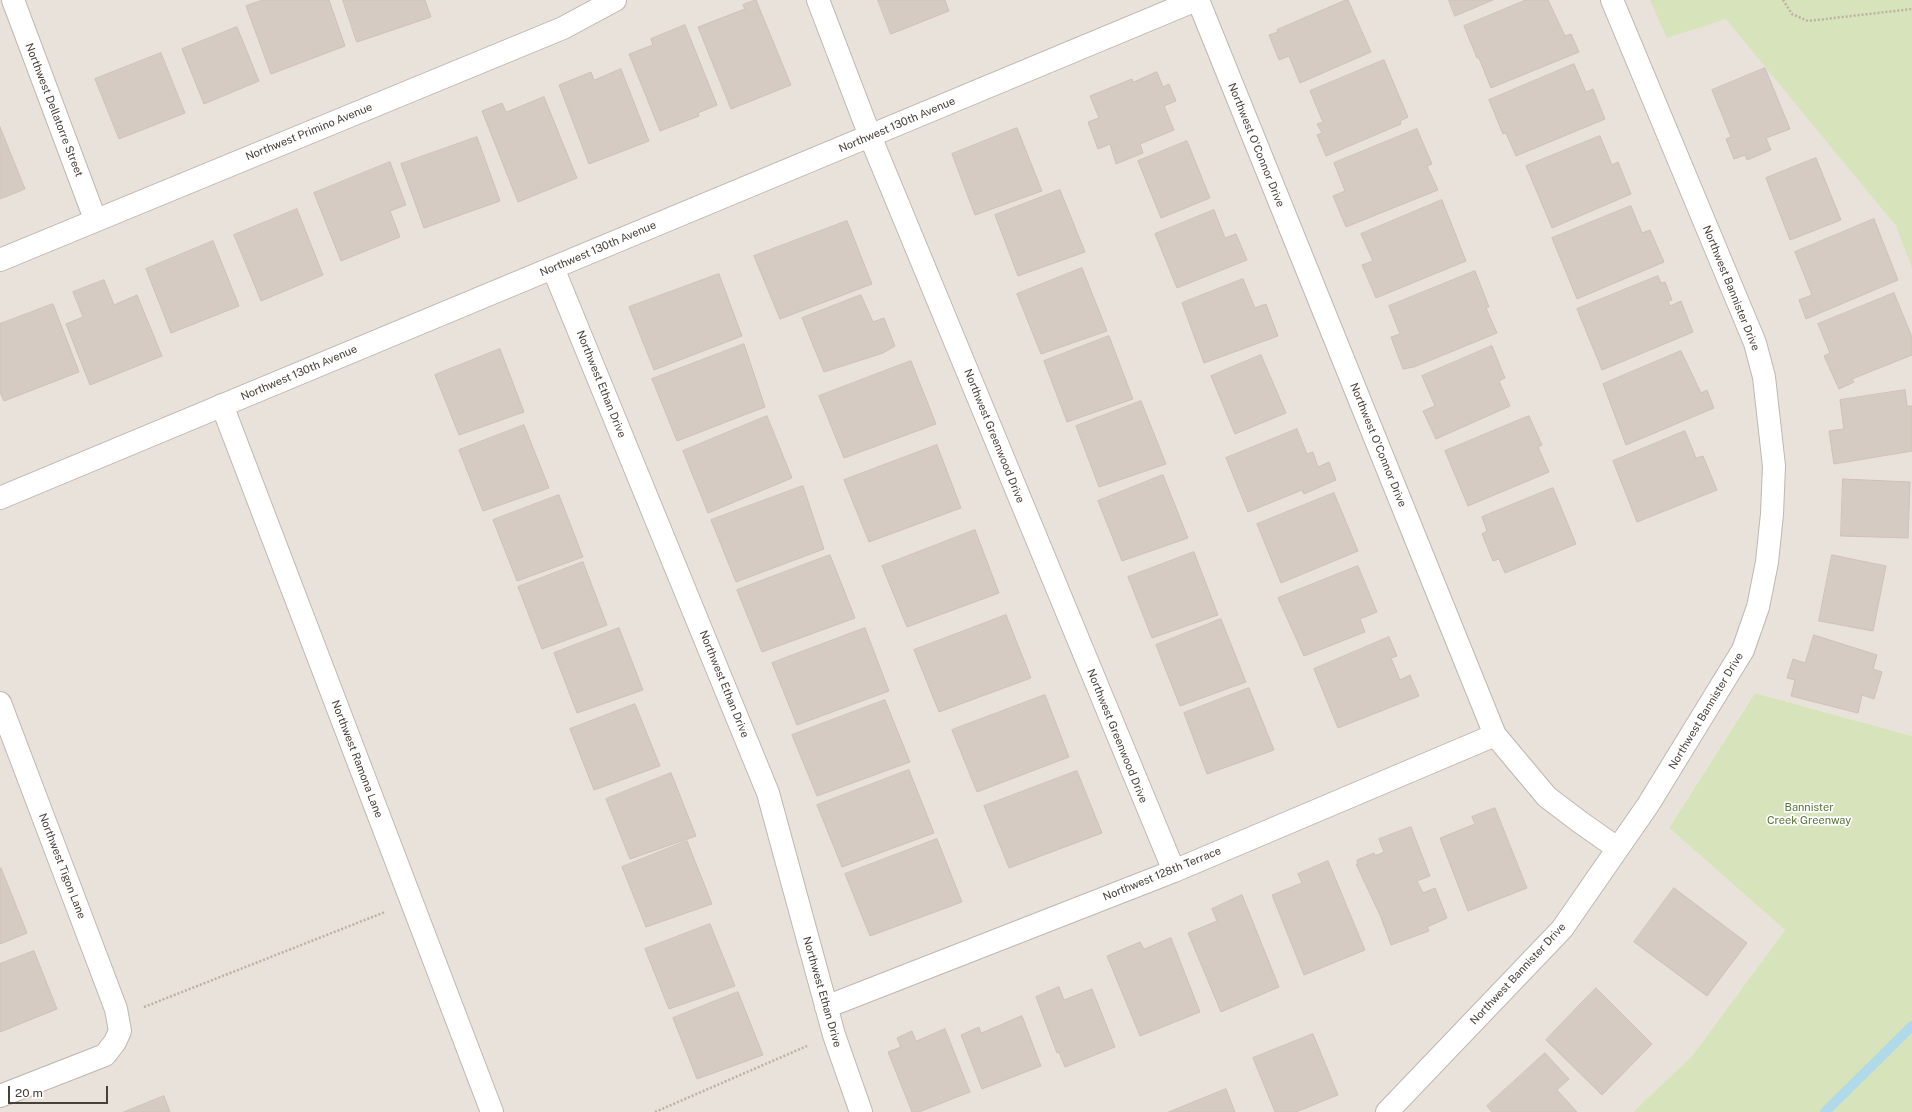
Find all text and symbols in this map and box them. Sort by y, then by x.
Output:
street label: Northwest Dellatorre Street [22,41,86,179]
street label: Northwest O'Connor Drive [1225,81,1287,209]
street label: Northwest 130th Avenue [837,94,957,156]
street label: Northwest Primino Avenue [244,101,374,163]
street label: Northwest 130th Avenue [538,218,658,280]
street label: Northwest Bannister Drive [1700,223,1762,353]
street label: Northwest Ethan Drive [573,328,629,440]
street label: Northwest 130th Avenue [239,342,359,404]
street label: Northwest Greenwood Drive [961,367,1027,505]
street label: Northwest O'Connor Drive [1347,381,1409,509]
street label: Northwest Ethan Drive [696,628,752,740]
street label: Northwest Bannister Drive [1666,650,1746,772]
street label: Northwest Greenwood Drive [1084,667,1150,805]
street label: Northwest Ramona Lane [328,698,386,820]
park label: Bannister Creek Greenway [1767,801,1851,827]
street label: Northwest Tigon Lane [36,811,88,921]
street label: Northwest 128th Terrace [1101,844,1223,904]
street label: Northwest Bannister Drive [1467,920,1569,1028]
street label: Northwest Ethan Drive [800,935,844,1049]
scale bar [10,1078,110,1104]
text: 20 m [15,1086,43,1100]

